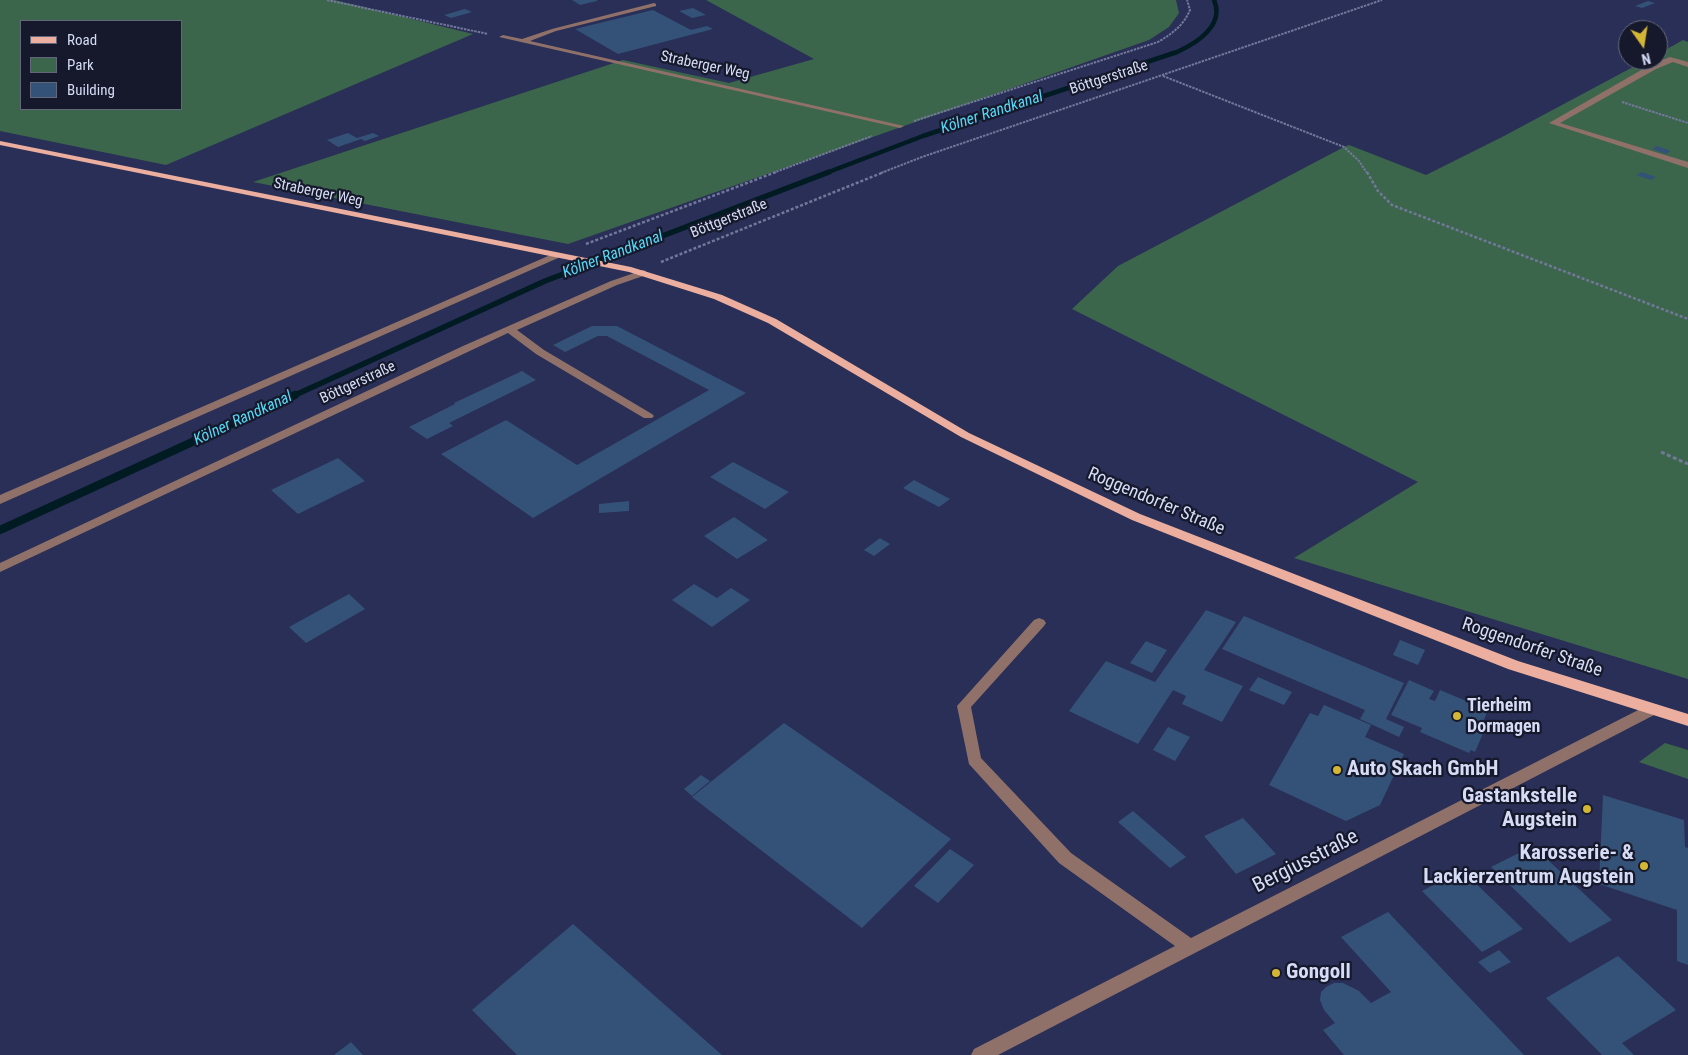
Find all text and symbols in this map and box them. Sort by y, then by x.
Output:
legend [20,20,182,110]
north arrow [1618,20,1668,70]
text: Road [67,31,97,49]
street label: Straberger Weg [659,48,751,84]
text: N [1640,50,1652,67]
text: Park [67,56,94,74]
street label: Böttgerstraße [1068,57,1150,99]
text: Building [67,81,115,99]
water label: Kölner Randkanal [938,87,1046,139]
street label: Straberger Weg [272,175,364,211]
street label: Böttgerstraße [688,195,770,243]
water label: Kölner Randkanal [560,227,666,283]
street label: Böttgerstraße [317,358,399,408]
water label: Kölner Randkanal [191,388,295,450]
street label: Roggendorfer Straße [1084,463,1228,541]
street label: Roggendorfer Straße [1459,614,1605,682]
place label: Tierheim Dormagen [1467,695,1540,738]
marker: Tierheim Dormagen [1451,710,1463,722]
place label: Auto Skach GmbH [1347,757,1498,783]
marker: Auto Skach GmbH [1331,764,1343,776]
place label: Gastankstelle Augstein [1462,784,1577,834]
marker: Gastankstelle Augstein [1581,803,1593,815]
street label: Bergiusstraße [1249,825,1363,899]
place label: Karosserie- & Lackierzentrum Augstein [1423,841,1634,891]
marker: Karosserie- & Lackierzentrum Augstein [1638,860,1650,872]
place label: Gongoll [1286,960,1351,986]
marker: Gongoll [1270,967,1282,979]

